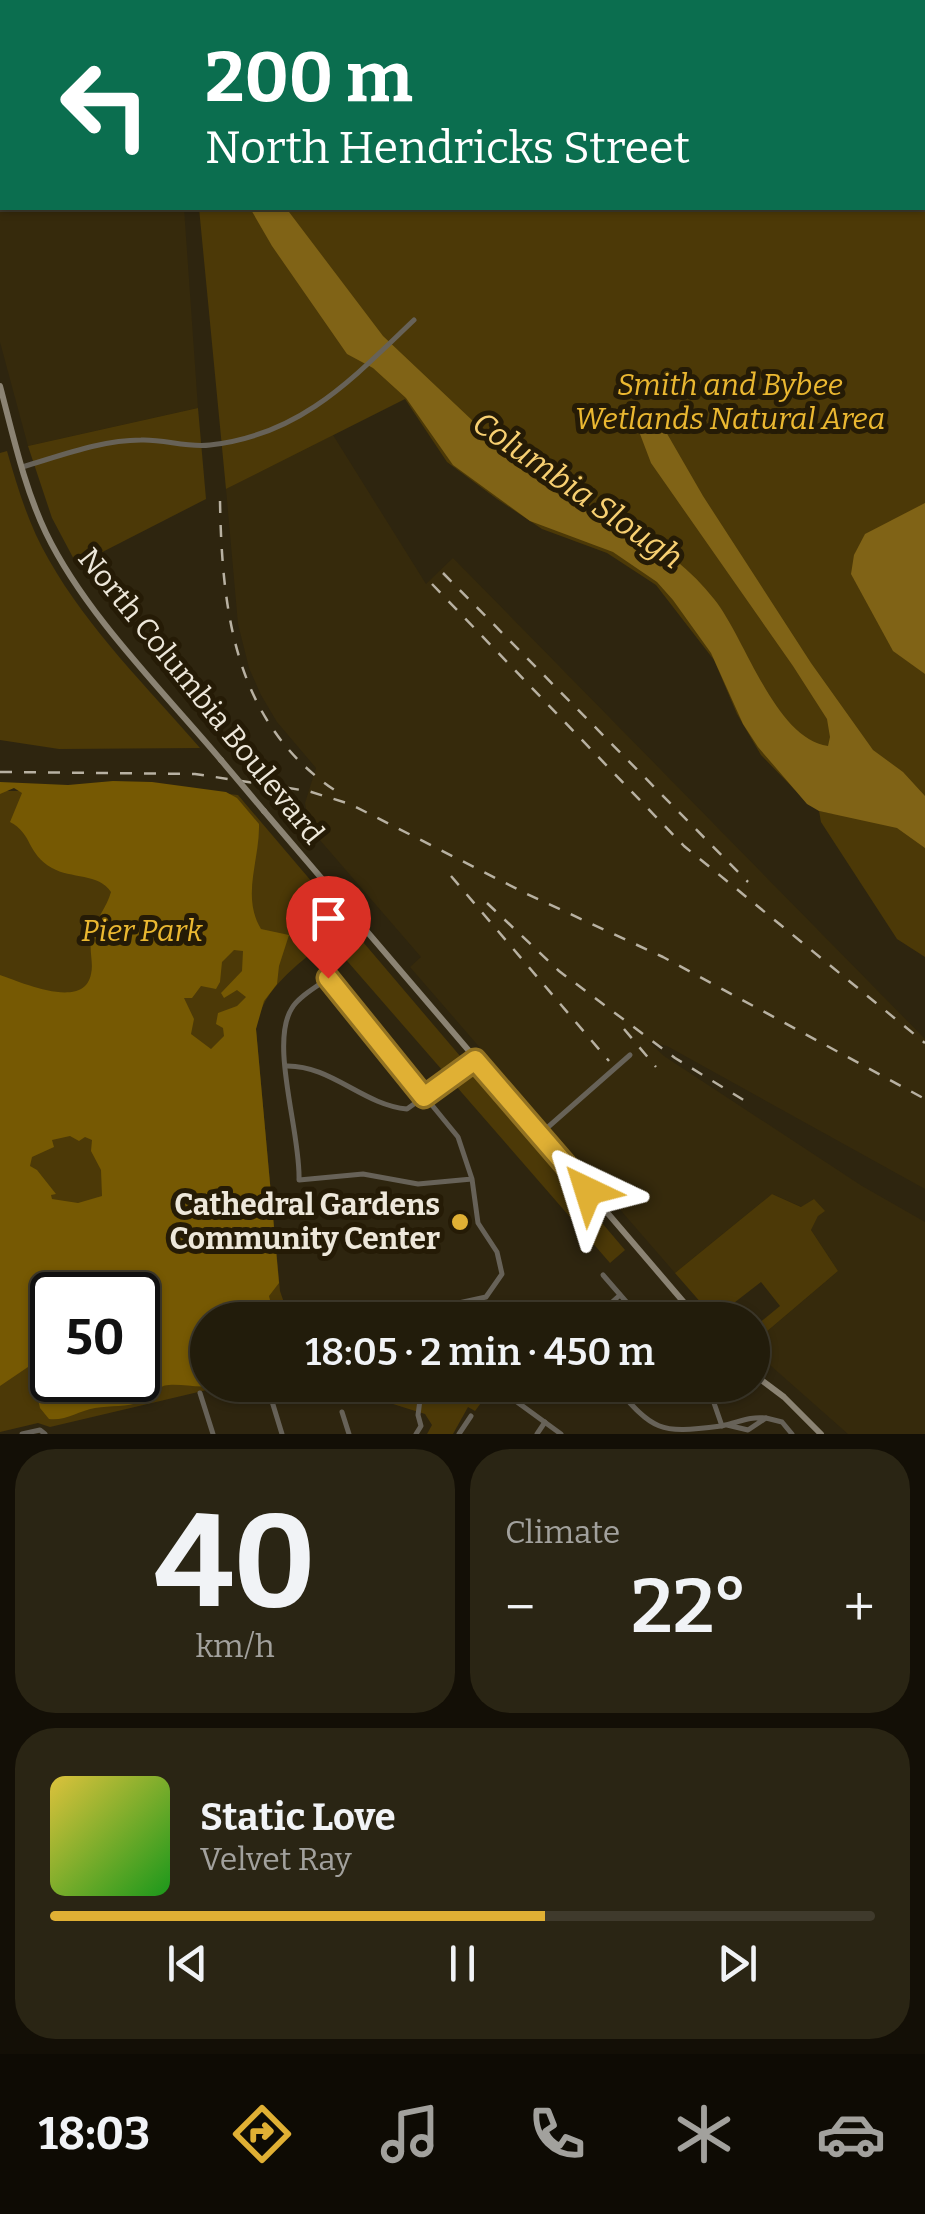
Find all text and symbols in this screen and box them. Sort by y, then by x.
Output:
text: 200 m [205,36,413,120]
icon: left [40,40,170,170]
text: North Hendricks Street [205,121,690,175]
park label: Smith and Bybee Wetlands Natural Area [575,367,885,437]
water label: Columbia Slough [466,403,690,577]
street label: North Columbia Boulevard [71,541,332,851]
pin [286,876,371,979]
icon: arrive [301,891,356,946]
park label: Pier Park [81,913,203,949]
position arrow [536,1139,640,1243]
place label: Cathedral Gardens Community Center [170,1187,440,1257]
marker: Cathedral Gardens Community Center [449,1211,471,1233]
speed limit sign: 50 [30,1272,160,1402]
text: 18:05 · 2 min · 450 m [305,1329,655,1375]
text: 40 [154,1484,316,1640]
text: Climate [505,1513,620,1551]
text: 22° [631,1562,748,1652]
text: − [505,1575,535,1641]
text: + [844,1575,875,1641]
text: km/h [195,1627,275,1665]
text: Static Love [200,1794,396,1840]
text: Velvet Ray [200,1840,352,1878]
icon: previous [160,1936,215,1991]
icon: pause [435,1936,490,1991]
icon: next [710,1936,765,1991]
icon: directions [227,2099,297,2169]
icon: music [375,2099,445,2169]
icon: phone [522,2099,592,2169]
icon: climate [669,2099,739,2169]
icon: car [816,2099,886,2169]
text: 18:03 [39,2107,150,2161]

